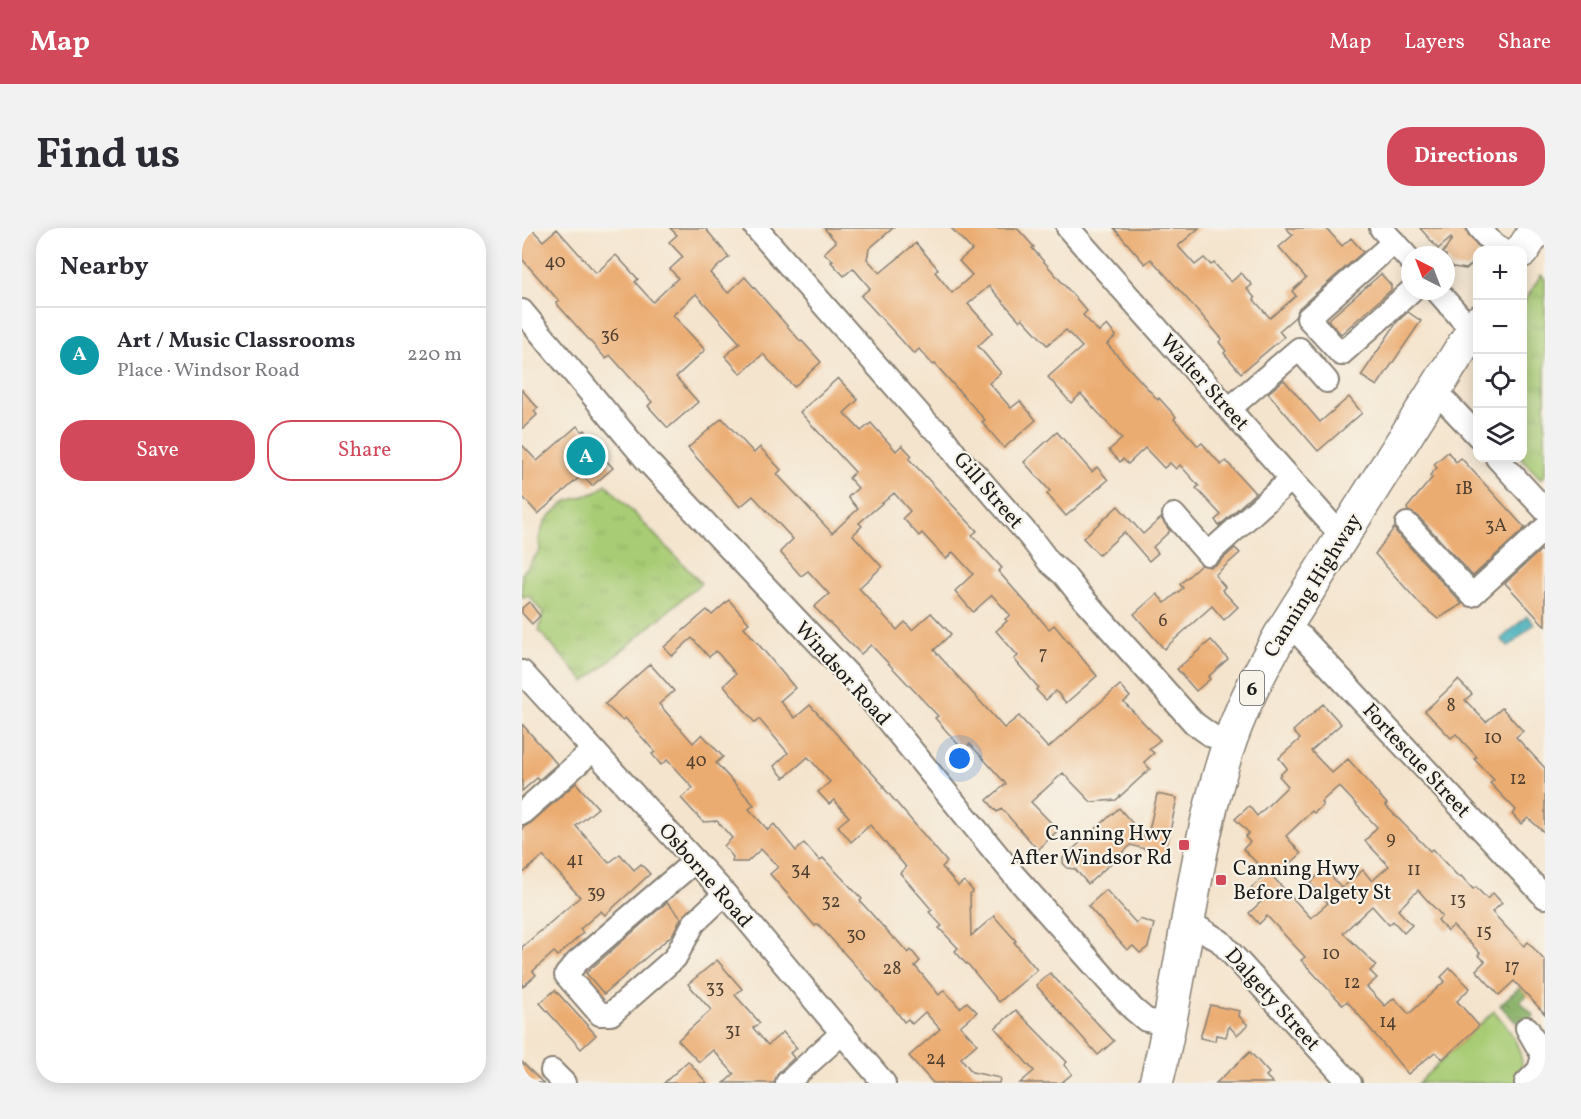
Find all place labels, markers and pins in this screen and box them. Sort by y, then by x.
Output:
pin: A [566,434,606,478]
place label: Canning Hwy After Windsor Rd [1011,820,1173,873]
marker: Canning Hwy After Windsor Rd [1177,838,1191,852]
place label: Canning Hwy Before Dalgety St [1233,855,1391,908]
marker: Canning Hwy Before Dalgety St [1214,873,1228,887]

